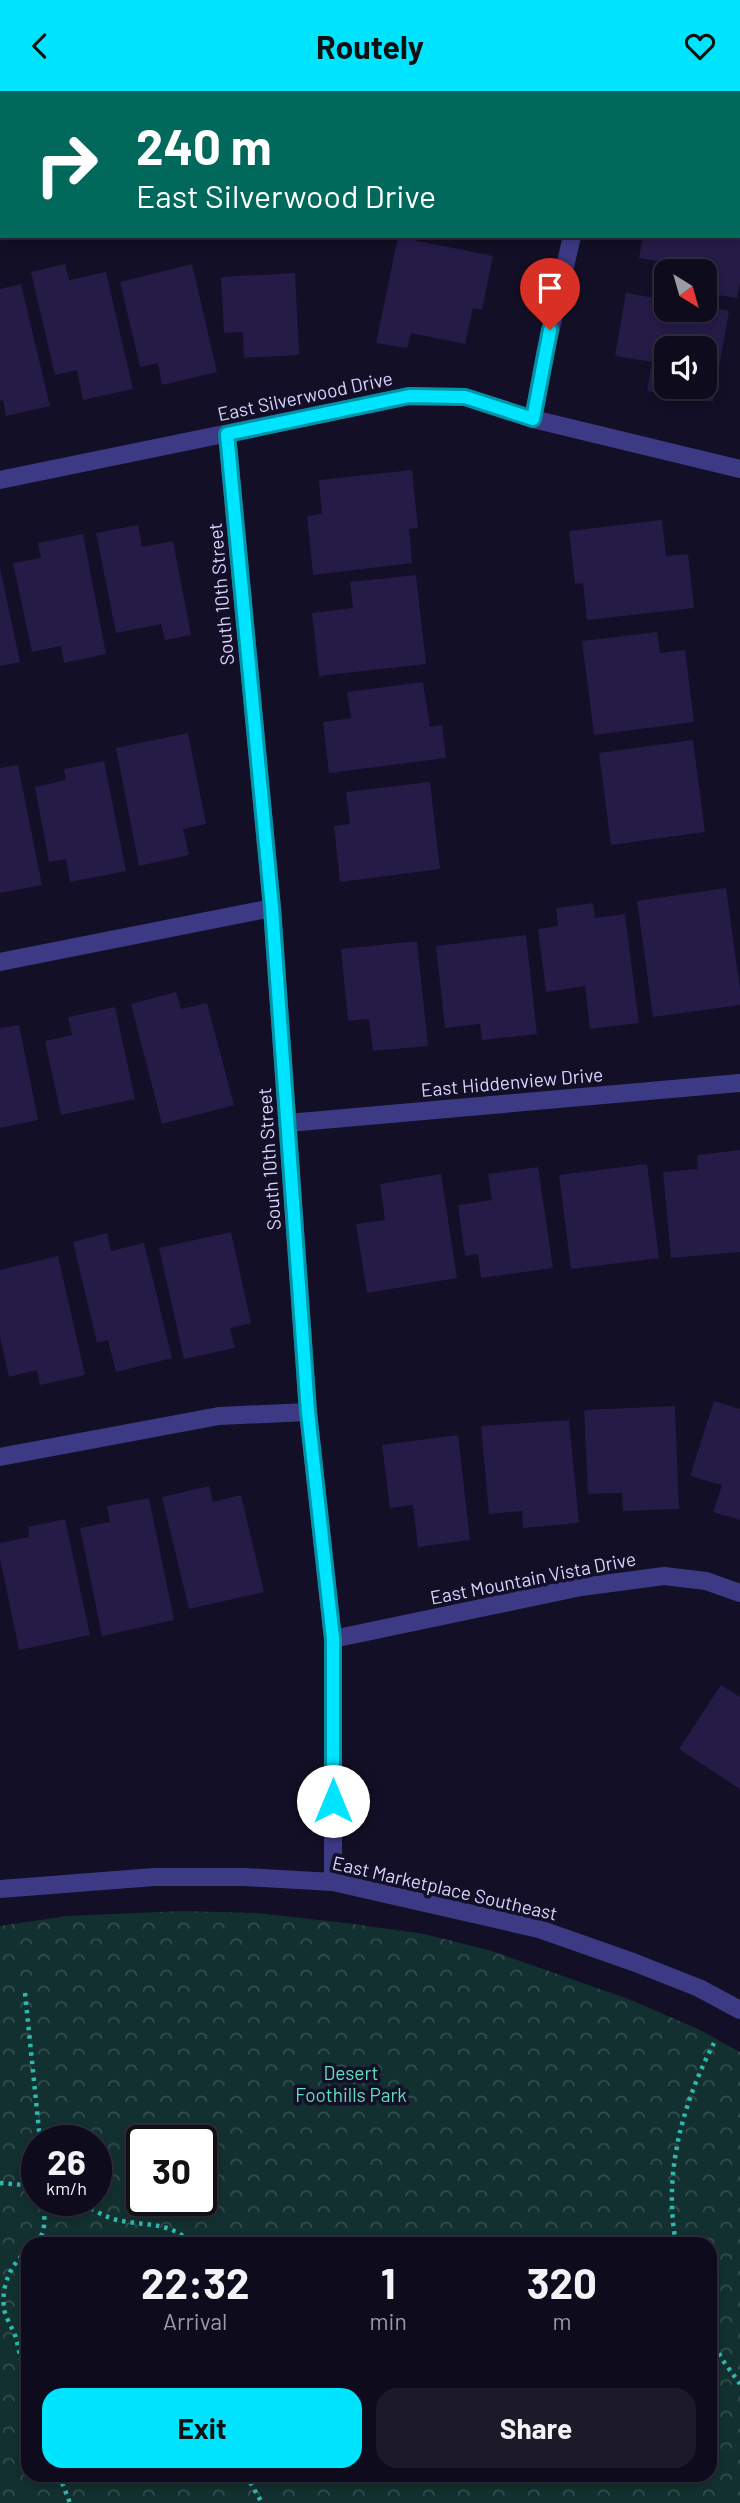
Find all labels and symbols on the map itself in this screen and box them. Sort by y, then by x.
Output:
pin [520,258,580,330]
north arrow [654,259,718,322]
street label: East Silverwood Drive [215,366,394,425]
street label: South 10th Street [203,522,238,666]
street label: East Hiddenview Drive [420,1062,604,1101]
street label: South 10th Street [252,1087,285,1231]
street label: East Mountain Vista Drive [428,1546,638,1609]
position arrow [296,1764,370,1838]
street label: East Marketplace Southeast [330,1850,560,1925]
park label: Desert Foothills Park [295,2061,407,2106]
speed limit sign: 30 [126,2125,217,2216]

